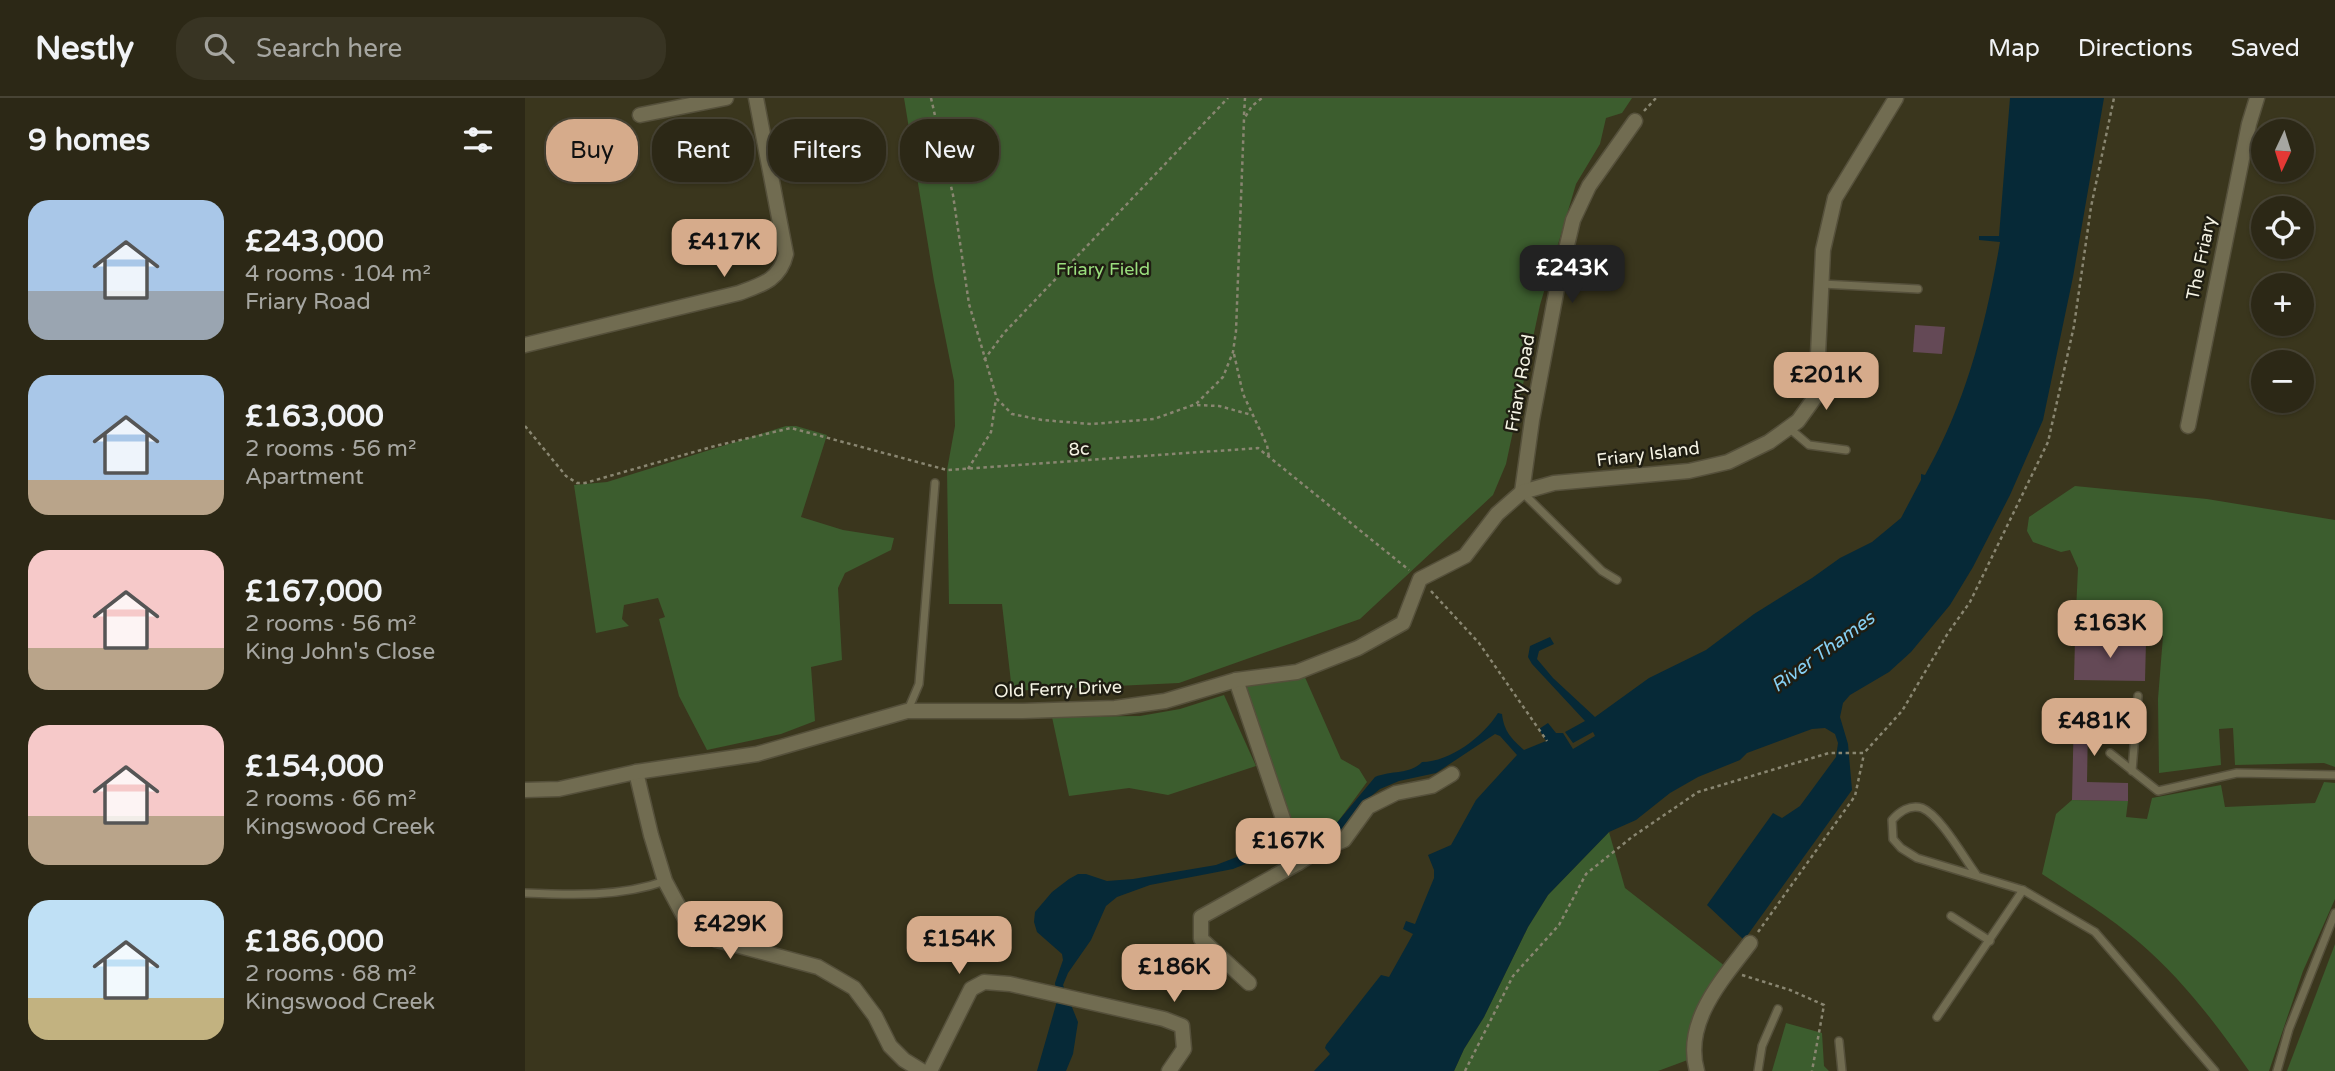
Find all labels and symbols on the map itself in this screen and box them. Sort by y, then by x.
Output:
north arrow [2251,119,2313,182]
street label: The Friary [2181,214,2221,302]
pin: £417K [675,220,773,279]
pin: £243K [1523,246,1621,305]
park label: Friary Field [1056,258,1150,280]
street label: Friary Road [1501,333,1539,433]
pin: £201K [1777,352,1875,412]
street label: 8c [1068,437,1090,461]
street label: Friary Island [1595,437,1701,471]
pin: £163K [2061,601,2159,660]
water label: River Thames [1767,606,1880,697]
street label: Old Ferry Drive [994,676,1122,702]
pin: £481K [2045,698,2143,758]
pin: £167K [1239,818,1337,878]
pin: £429K [681,902,779,961]
pin: £154K [910,916,1008,976]
pin: £186K [1125,944,1223,1004]

